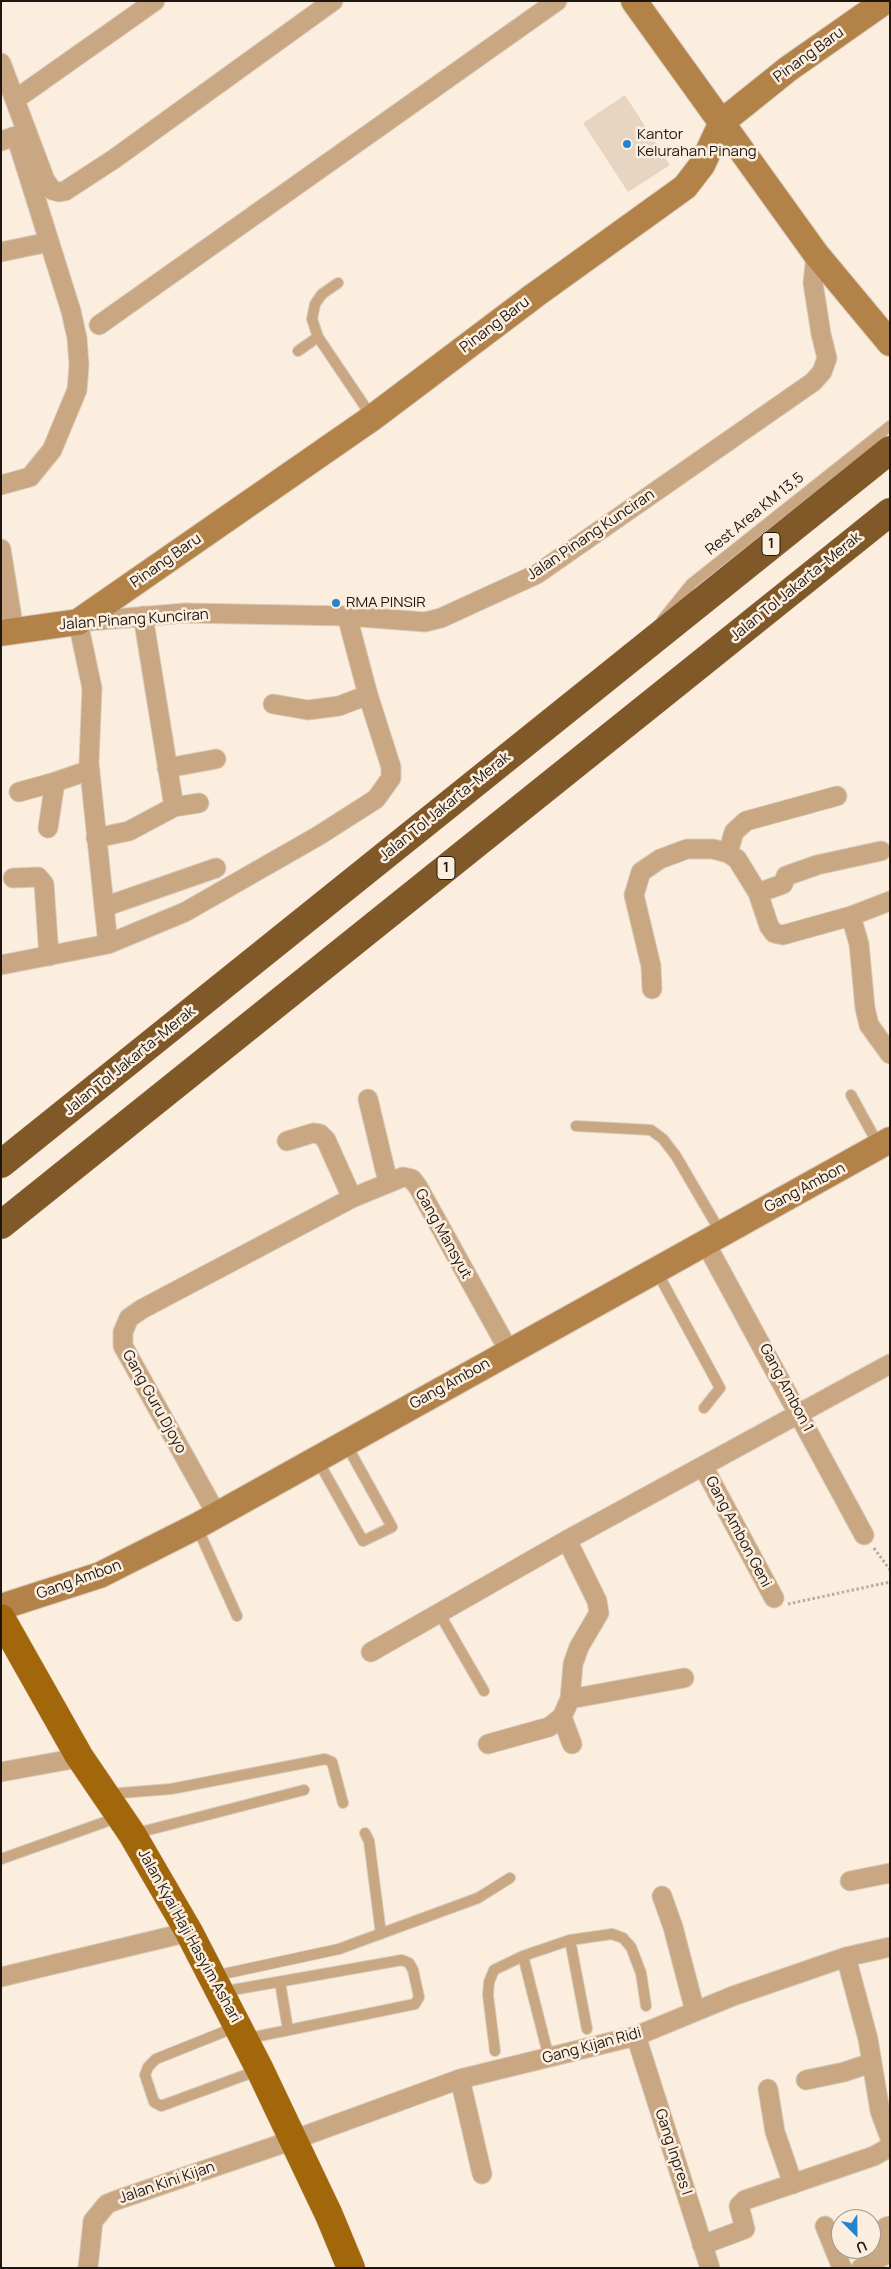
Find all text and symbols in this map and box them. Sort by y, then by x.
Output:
street label: Pinang Baru [770,23,848,87]
place label: Kantor Kelurahan Pinang [637,126,757,161]
marker: Kantor Kelurahan Pinang [621,138,633,150]
street label: Pinang Baru [457,293,533,357]
street label: Rest Area KM 13,5 [702,469,808,559]
street label: Jalan Pinang Kunciran [524,486,658,584]
street label: Jalan Tol Jakarta–Merak [727,529,865,645]
street label: Pinang Baru [127,530,205,592]
road number: 1 [762,532,780,556]
place label: RMA PINSIR [346,594,426,612]
marker: RMA PINSIR [330,597,342,609]
street label: Jalan Pinang Kunciran [59,606,209,634]
street label: Jalan Tol Jakarta–Merak [376,749,514,865]
road number: 1 [437,856,455,880]
street label: Jalan Tol Jakarta–Merak [61,1003,199,1119]
street label: Gang Ambon [762,1159,848,1217]
street label: Gang Mansyut [411,1186,475,1282]
street label: Gang Ambon 1 [755,1341,817,1435]
street label: Gang Guru Djoyo [118,1347,190,1457]
street label: Gang Ambon [407,1355,493,1413]
street label: Gang Ambon Geni [701,1473,775,1591]
street label: Gang Ambon [34,1556,124,1604]
street label: Jalan Kyai Haji Hasyim Ashari [134,1846,244,2026]
street label: Gang Kijan Ridi [541,2024,643,2068]
street label: Gang Inpres I [651,2107,695,2197]
street label: Jalan Kini Kijan [117,2158,217,2208]
north arrow [831,2209,881,2259]
text: U [853,2237,870,2258]

